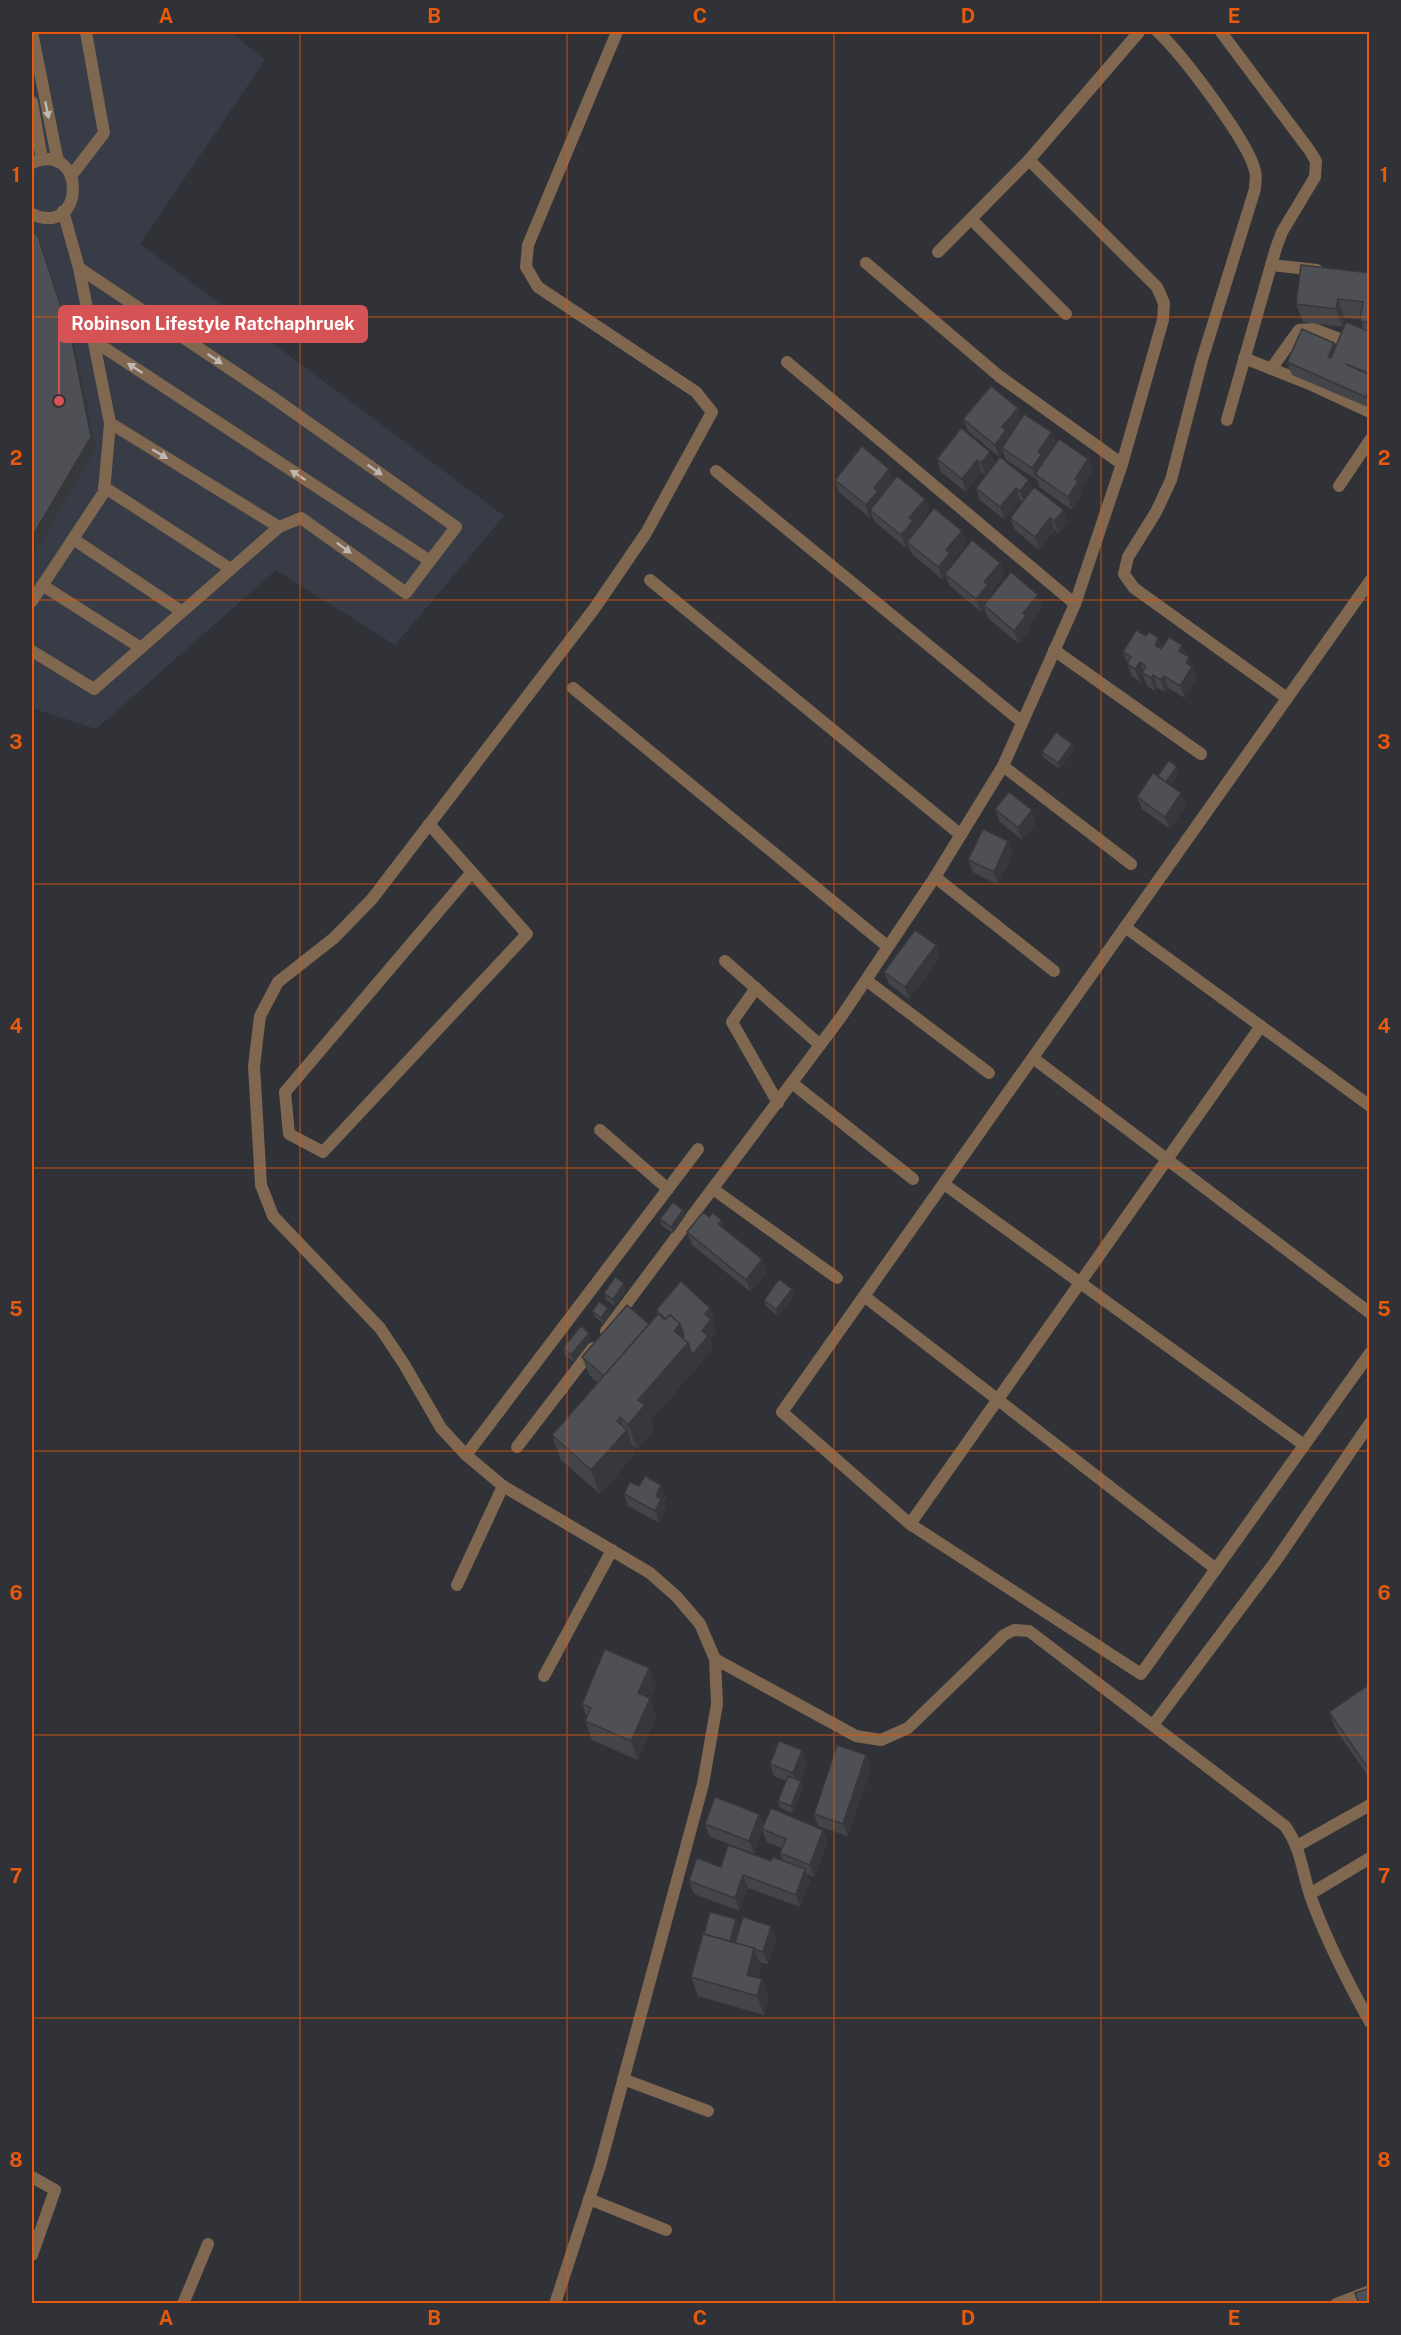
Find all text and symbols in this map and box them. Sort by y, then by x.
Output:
text: A [159,4,173,28]
text: B [427,4,441,28]
text: C [693,4,707,28]
text: D [961,4,975,28]
text: E [1228,4,1240,28]
one-way arrow [43,100,52,119]
text: 1 [12,163,20,187]
text: 1 [1380,163,1388,187]
callout: Robinson Lifestyle Ratchaphruek [59,306,367,342]
text: Robinson Lifestyle Ratchaphruek [71,313,355,334]
one-way arrow [206,353,222,365]
one-way arrow [127,363,143,374]
text: 2 [10,446,22,470]
text: 2 [1378,446,1390,470]
one-way arrow [152,449,168,460]
one-way arrow [367,464,383,475]
one-way arrow [290,470,306,481]
one-way arrow [335,542,351,554]
text: 3 [9,730,23,754]
text: 3 [1377,730,1391,754]
text: 4 [9,1014,23,1038]
text: 4 [1377,1014,1391,1038]
text: 5 [9,1297,23,1321]
text: 5 [1377,1297,1391,1321]
text: 6 [9,1581,23,1605]
text: 6 [1377,1581,1391,1605]
text: 7 [10,1864,22,1888]
text: 7 [1378,1864,1390,1888]
text: 8 [9,2148,23,2172]
text: 8 [1377,2148,1391,2172]
text: A [159,2306,173,2330]
text: B [427,2306,441,2330]
text: C [693,2306,707,2330]
text: D [961,2306,975,2330]
text: E [1228,2306,1240,2330]

